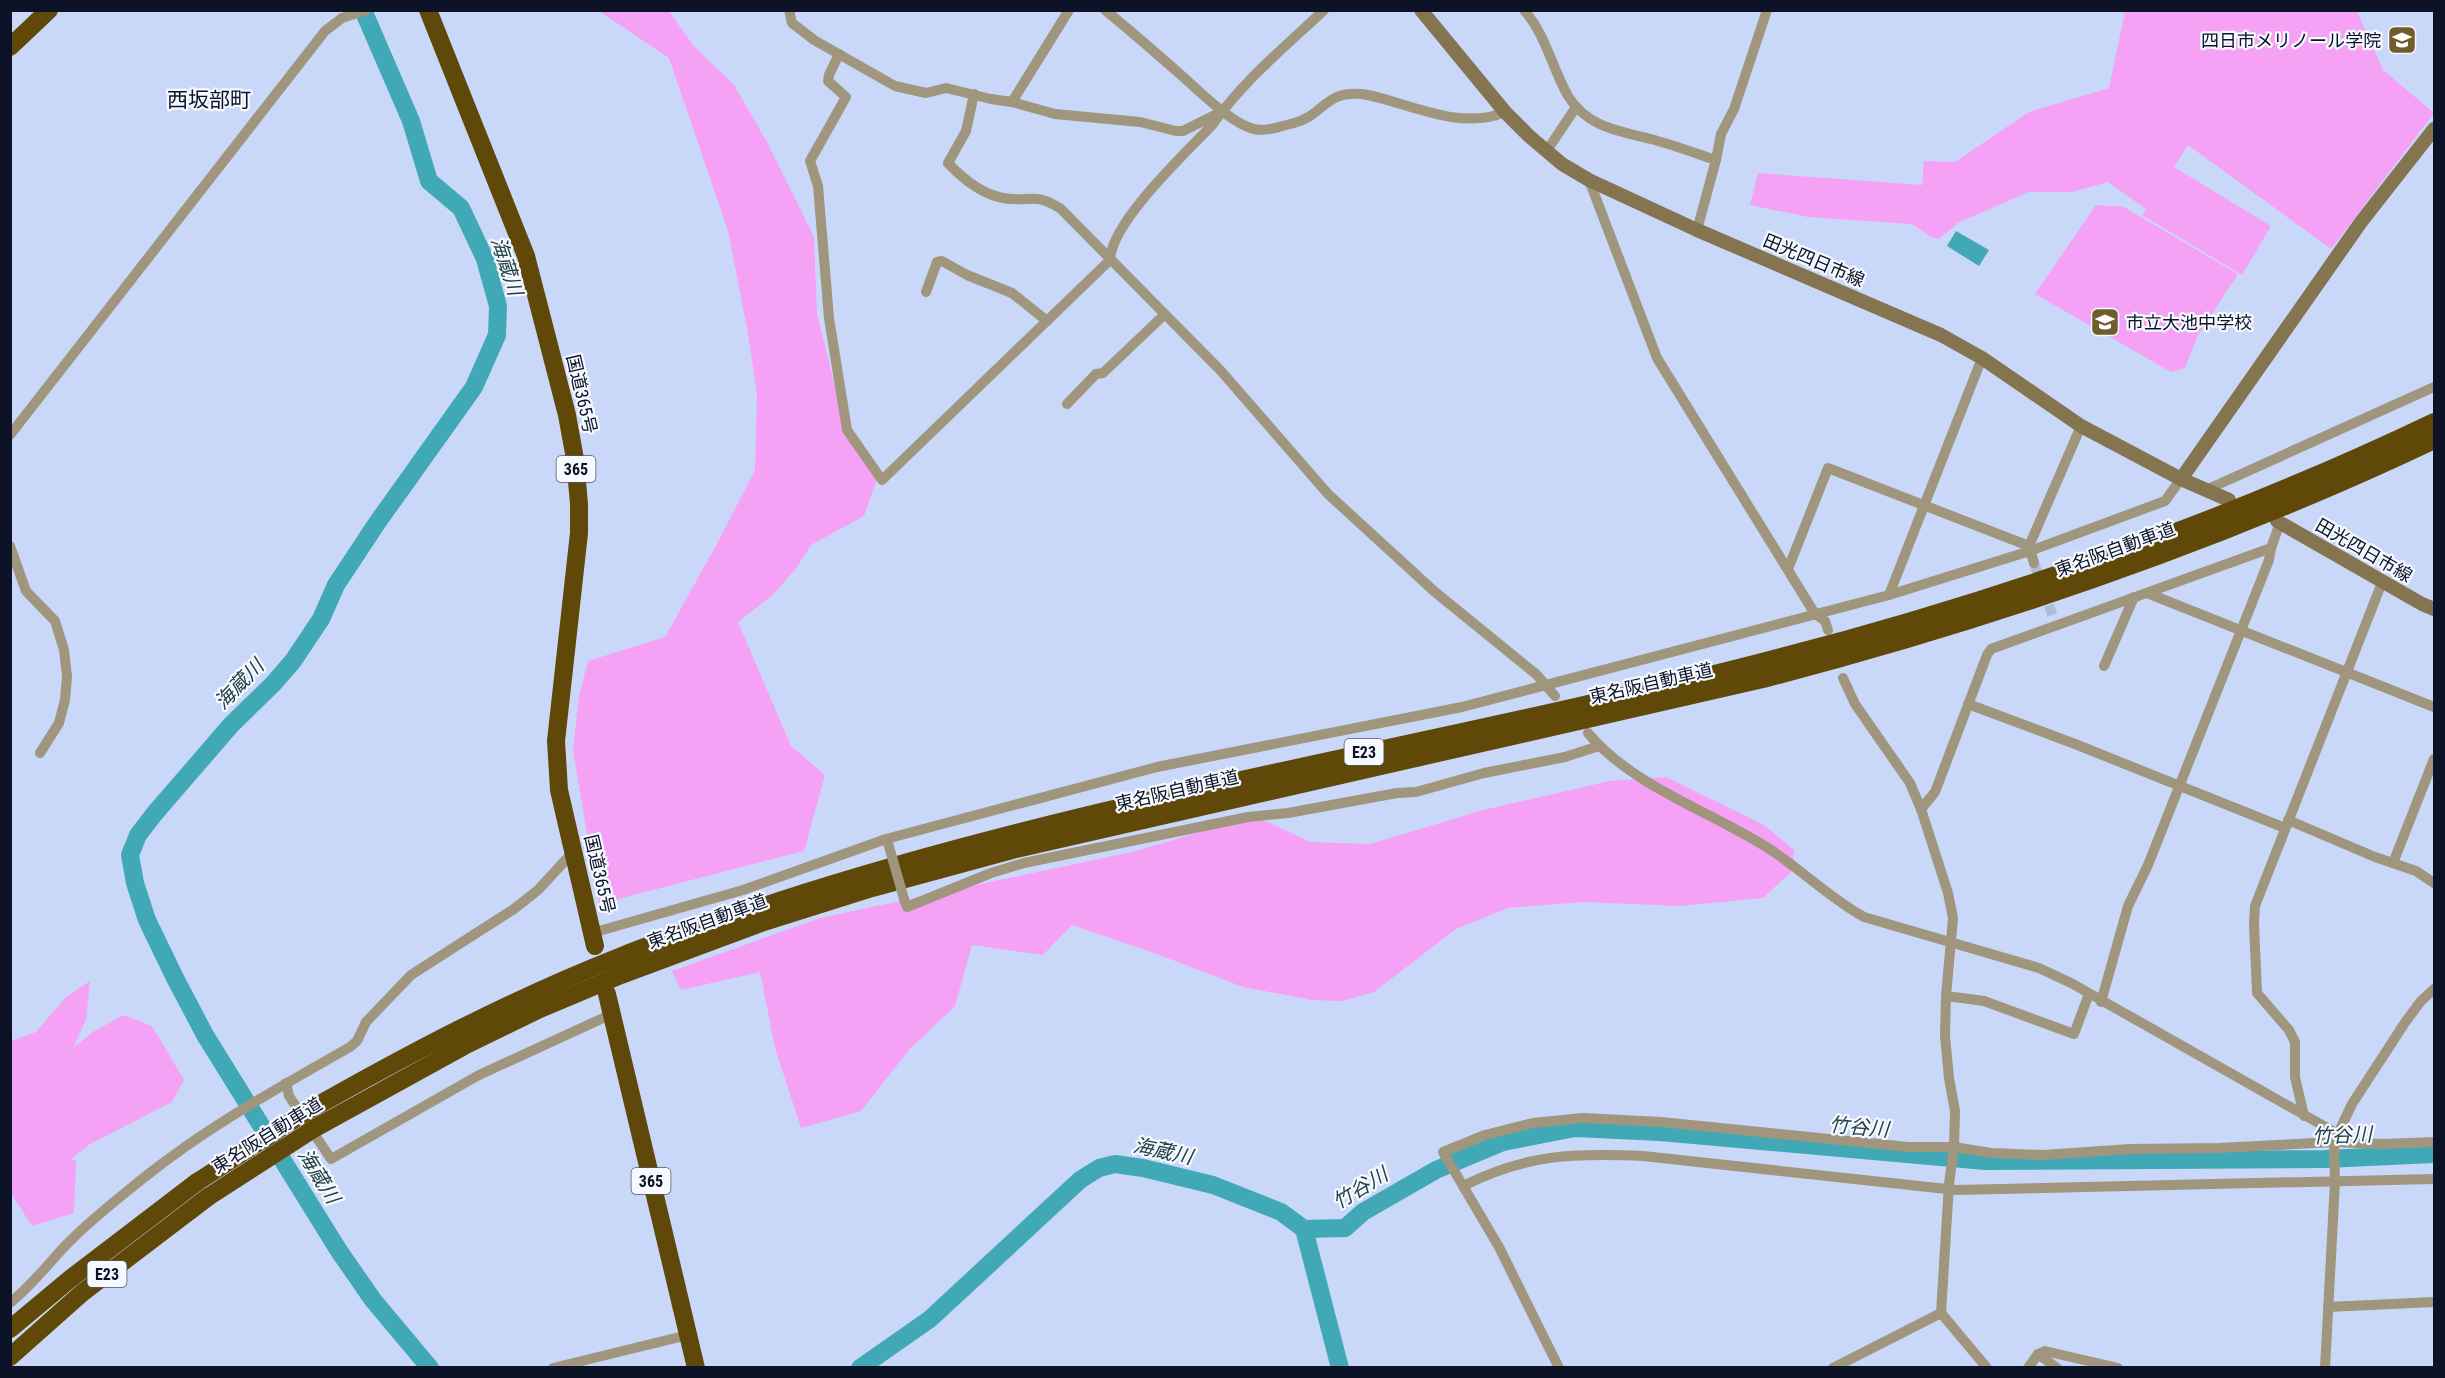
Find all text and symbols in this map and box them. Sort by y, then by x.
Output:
school or university icon: 四日市メリノール学院 [2386,24,2418,56]
place label: 四日市メリノール学院 [2201,30,2381,51]
district label: 西坂部町 [167,88,251,112]
street label: 田光四日市線 [1760,229,1868,291]
water label: 海蔵川 [486,234,528,300]
school or university icon: 市立大池中学校 [2089,306,2121,338]
place label: 市立大池中学校 [2126,312,2252,333]
street label: 国道365号 [563,352,601,436]
road number: 365 [556,456,596,482]
street label: 田光四日市線 [2312,514,2416,586]
street label: 東名阪自動車道 [2052,518,2178,580]
water label: 海蔵川 [210,653,270,714]
street label: 東名阪自動車道 [1587,659,1715,707]
road number: E23 [1344,739,1384,765]
street label: 東名阪自動車道 [1113,766,1241,814]
street label: 国道365号 [581,832,619,916]
street label: 東名阪自動車道 [644,890,770,952]
street label: 東名阪自動車道 [208,1093,326,1177]
water label: 竹谷川 [1828,1112,1892,1142]
water label: 竹谷川 [2312,1122,2374,1148]
water label: 海蔵川 [1131,1133,1197,1169]
water label: 海蔵川 [293,1144,346,1209]
water label: 竹谷川 [1328,1161,1394,1214]
road number: 365 [632,1168,670,1194]
road number: E23 [88,1261,126,1287]

